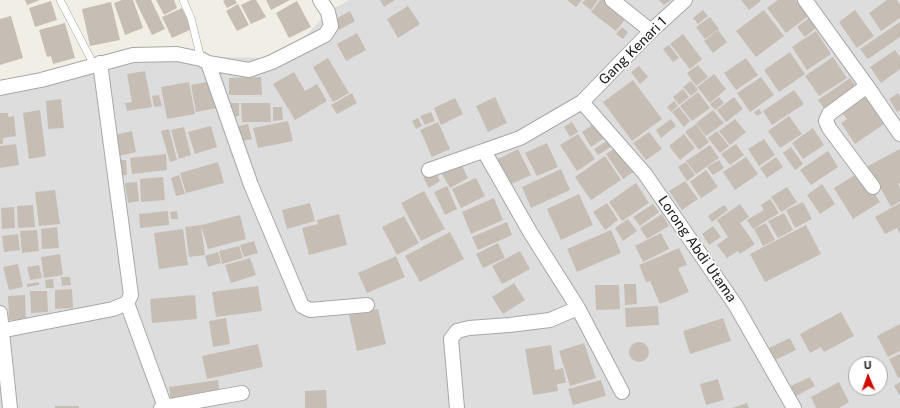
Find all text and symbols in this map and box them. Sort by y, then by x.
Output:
street label: Gang Kenari 1 [596,14,670,88]
street label: Lorong Abdi Utama [654,193,740,305]
north arrow [848,356,888,396]
text: U [863,359,872,371]

